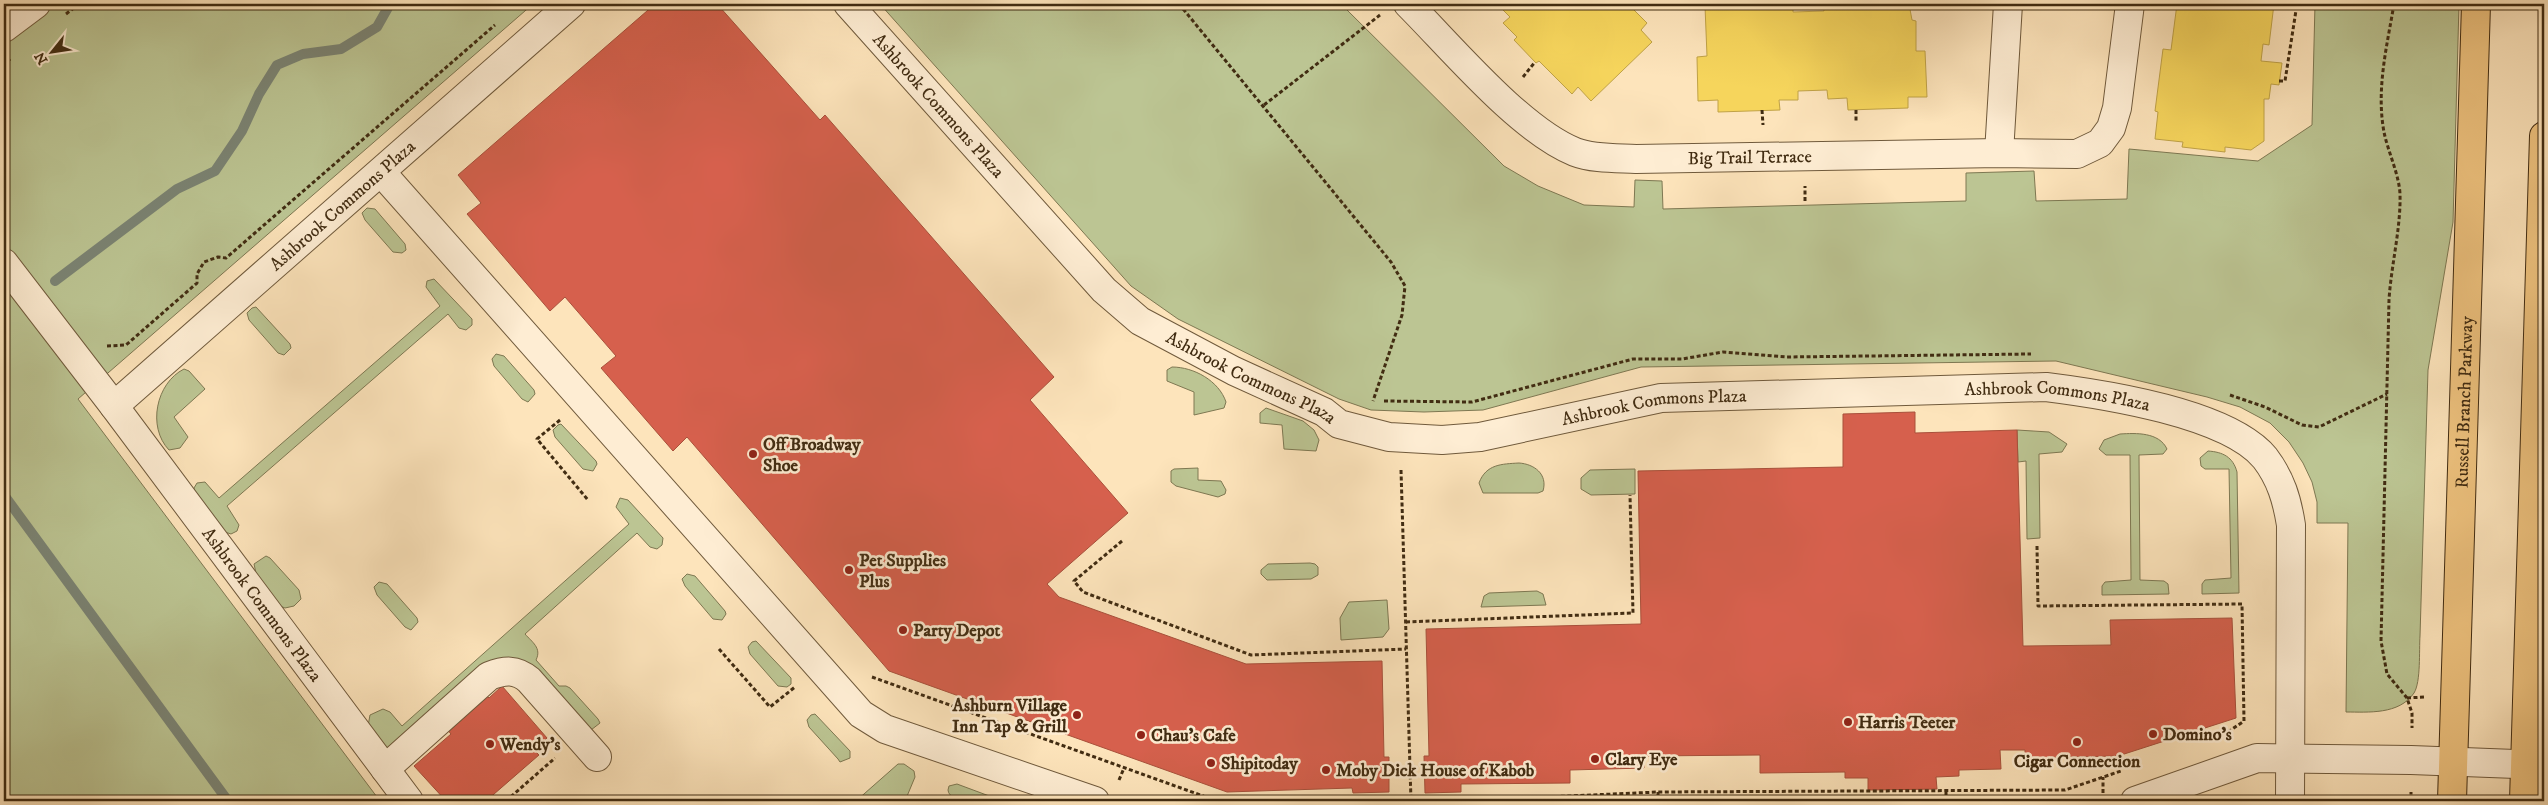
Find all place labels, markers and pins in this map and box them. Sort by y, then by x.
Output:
place label: Off Broadway Shoe [763,434,861,477]
marker: Off Broadway Shoe [747,448,759,460]
place label: Pet Supplies Plus [859,550,946,593]
marker: Pet Supplies Plus [843,564,855,576]
place label: Party Depot [913,620,1001,642]
marker: Party Depot [897,624,909,636]
place label: Ashburn Village Inn Tap & Grill [951,695,1068,738]
marker: Ashburn Village Inn Tap & Grill [1071,709,1083,721]
place label: Harris Teeter [1858,712,1956,734]
marker: Harris Teeter [1842,716,1854,728]
place label: Domino's [2163,724,2232,746]
place label: Chau's Cafe [1151,725,1236,747]
marker: Domino's [2147,728,2159,740]
marker: Chau's Cafe [1135,729,1147,741]
place label: Wendy's [499,734,560,756]
marker: Cigar Connection [2071,736,2083,748]
marker: Wendy's [484,738,496,750]
place label: Clary Eye [1605,749,1678,771]
place label: Cigar Connection [2014,751,2141,773]
place label: Shipitoday [1221,753,1298,775]
marker: Clary Eye [1589,753,1601,765]
marker: Shipitoday [1205,757,1217,769]
place label: Moby Dick House of Kabob [1336,760,1535,782]
marker: Moby Dick House of Kabob [1320,764,1332,776]

